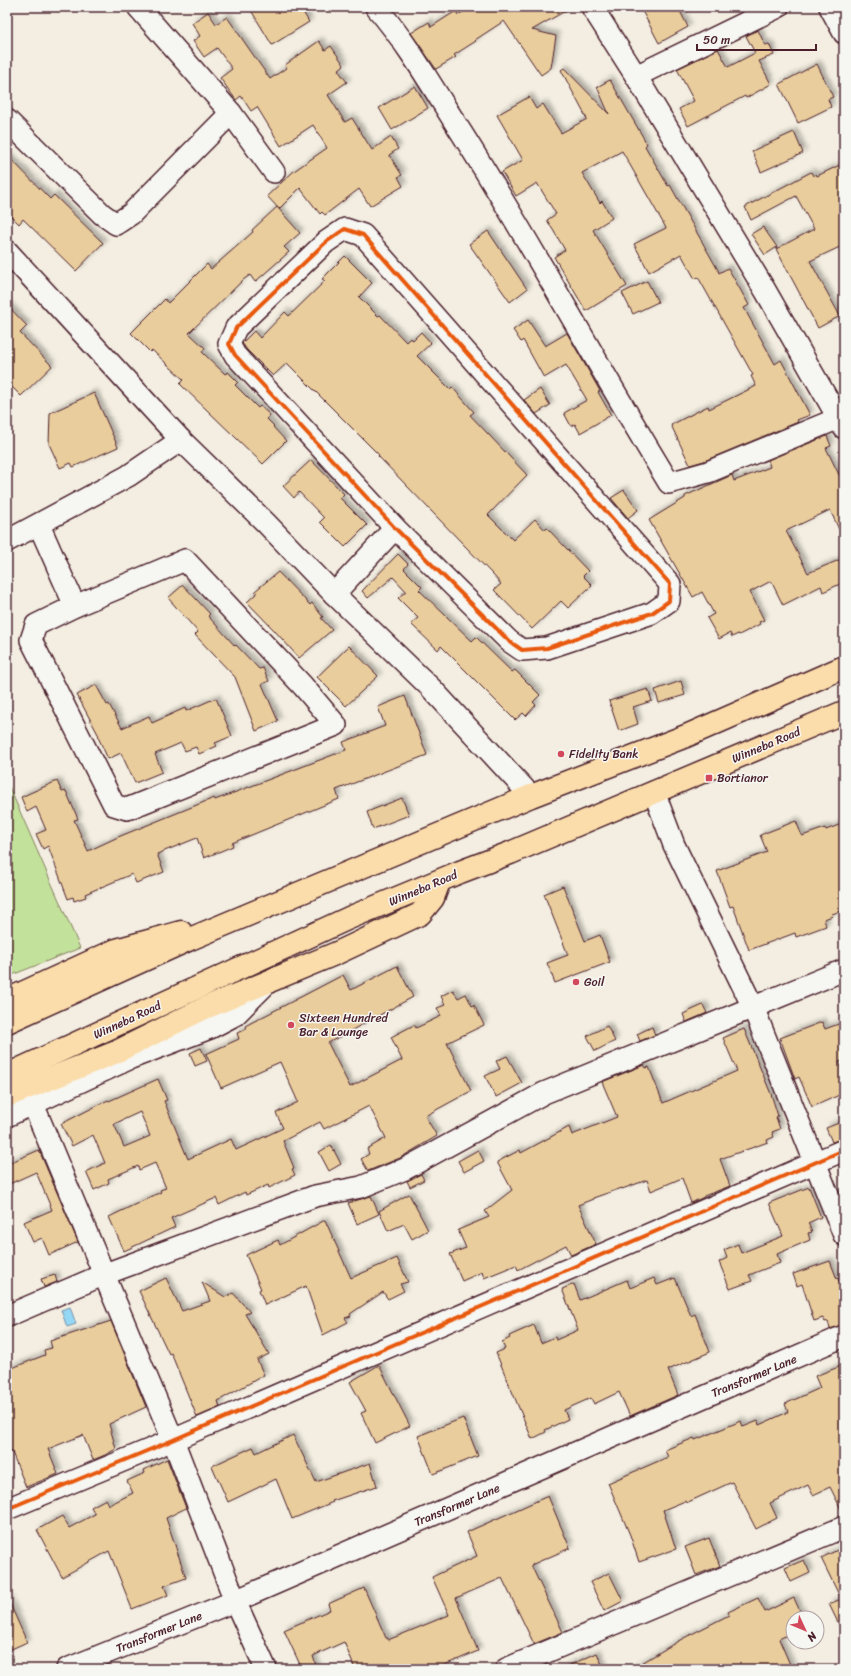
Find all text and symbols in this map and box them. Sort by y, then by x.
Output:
scale bar [697,26,816,52]
text: 50 m [703,29,730,51]
street label: Winneba Road [728,720,805,769]
place label: Fidelity Bank [569,743,639,765]
marker: Fidelity Bank [556,749,566,759]
place label: Bortianor [717,767,769,789]
marker: Bortianor [704,773,714,783]
street label: Winneba Road [385,863,462,912]
place label: Goil [584,971,605,993]
marker: Goil [571,977,581,987]
street label: Winneba Road [89,994,166,1045]
place label: Sixteen Hundred Bar & Lounge [299,1007,390,1043]
marker: Sixteen Hundred Bar & Lounge [286,1020,296,1030]
street label: Transformer Lane [708,1348,800,1404]
street label: Transformer Lane [411,1477,503,1533]
street label: Transformer Lane [112,1605,206,1659]
north arrow [785,1610,825,1650]
text: N [802,1627,822,1646]

